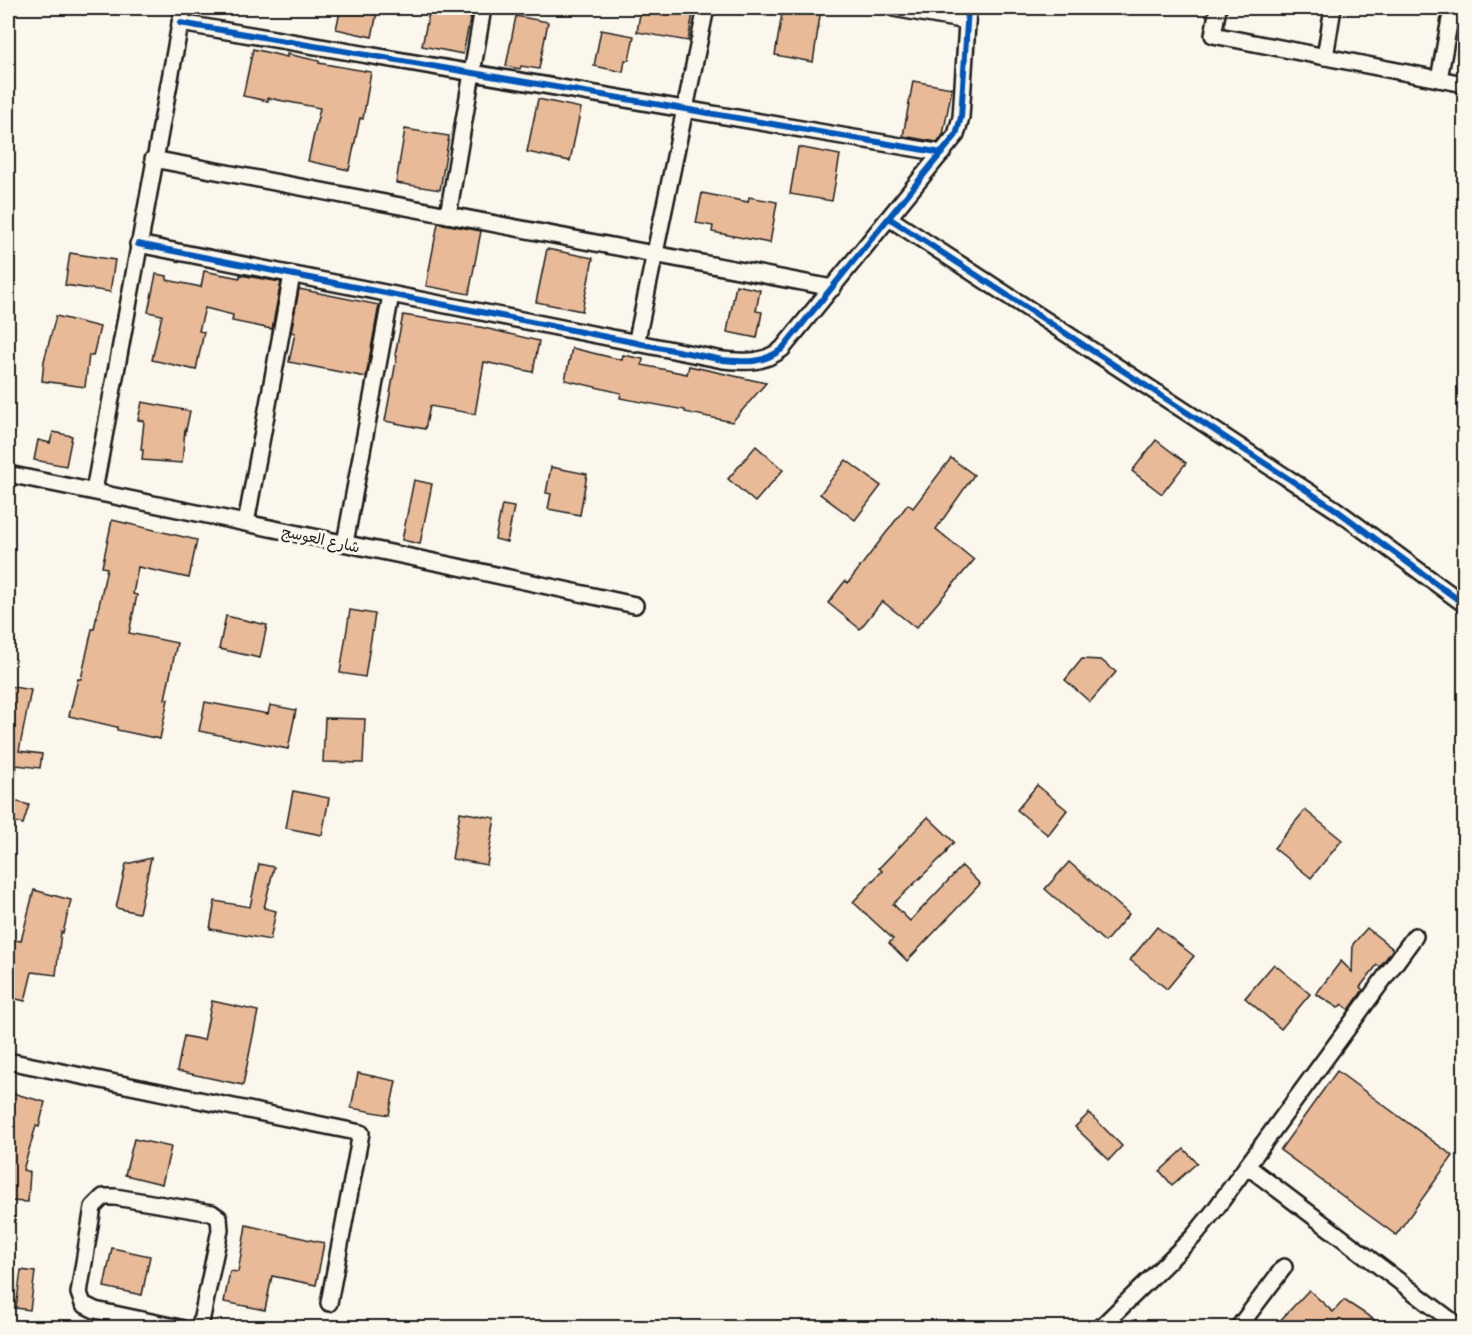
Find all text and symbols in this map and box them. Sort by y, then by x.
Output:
street label: شارع العوسج [280,521,362,558]

